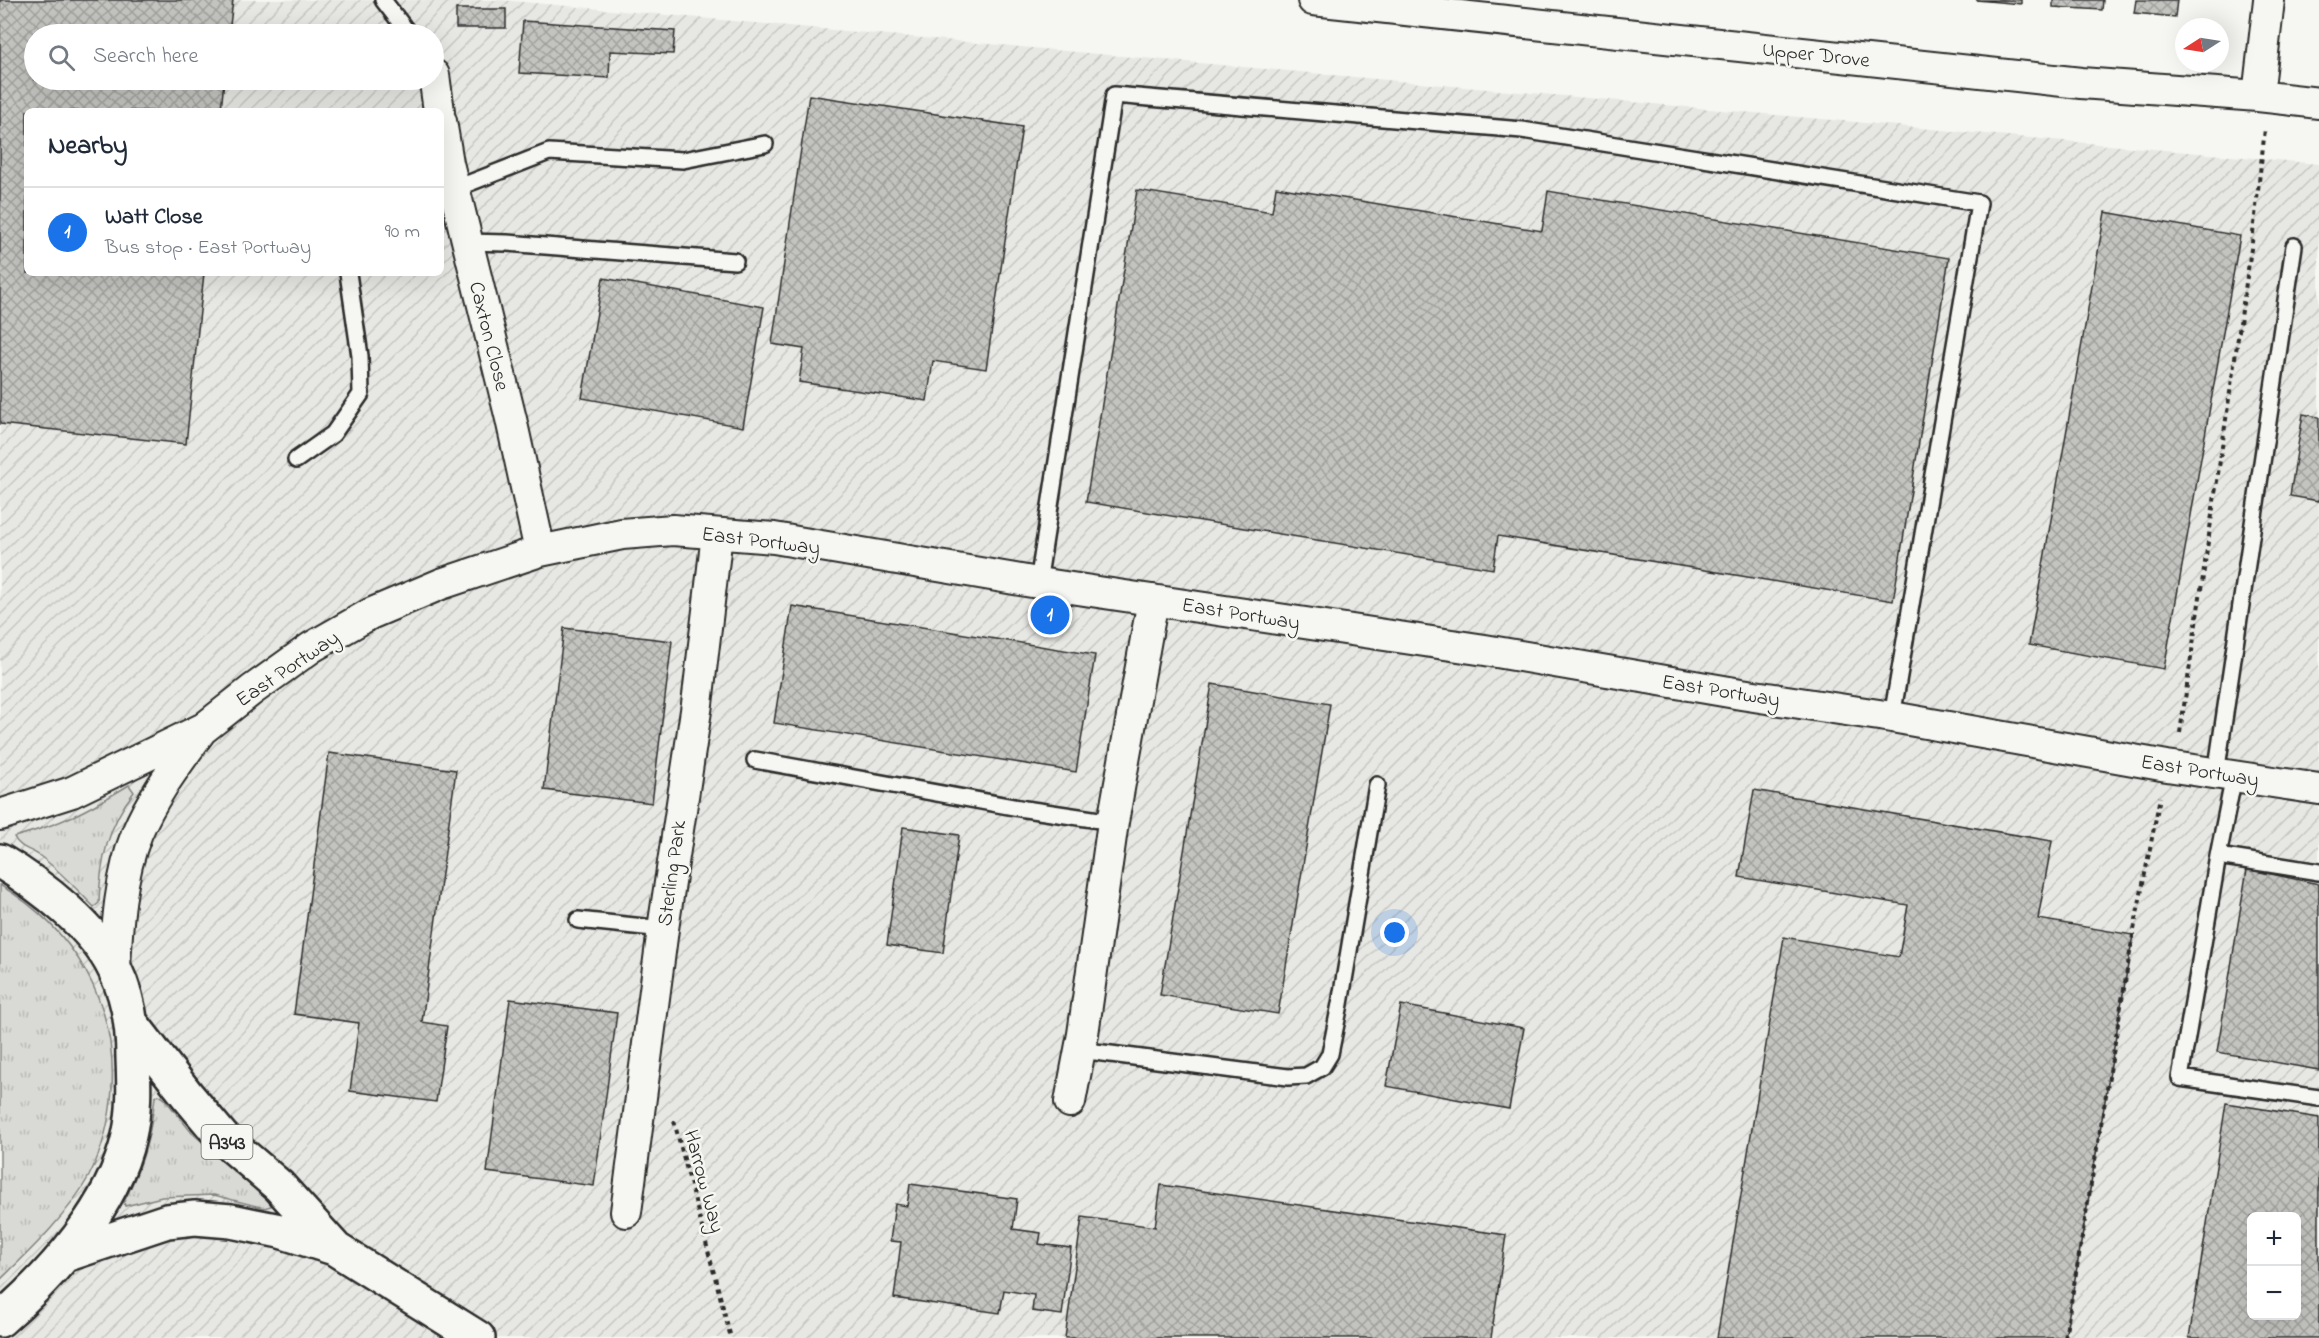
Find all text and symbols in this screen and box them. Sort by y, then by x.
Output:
north arrow [2175,18,2229,72]
search box [24,24,444,90]
street label: Upper Drove [1760,35,1872,77]
icon: search [45,41,78,74]
text: Search here [93,41,198,73]
text: Nearby [48,128,127,166]
text: Watt Close [105,202,202,234]
text: 1 [64,218,71,247]
text: 90 m [385,218,420,247]
text: Bus stop · East Portway [105,234,311,263]
street label: Caxton Close [460,279,516,395]
street label: East Portway [700,520,822,566]
street label: East Portway [1179,591,1302,641]
pin: 1 [1030,592,1070,638]
street label: East Portway [230,624,347,717]
street label: East Portway [1659,668,1782,718]
street label: East Portway [2138,748,2261,798]
street label: Sterling Park [651,818,697,929]
your location [1380,918,1409,947]
road number: A343 [202,1125,252,1159]
street label: Harrow Way [673,1127,731,1237]
map controls [2247,1212,2301,1320]
button: + [2247,1212,2301,1266]
button: − [2247,1266,2301,1320]

